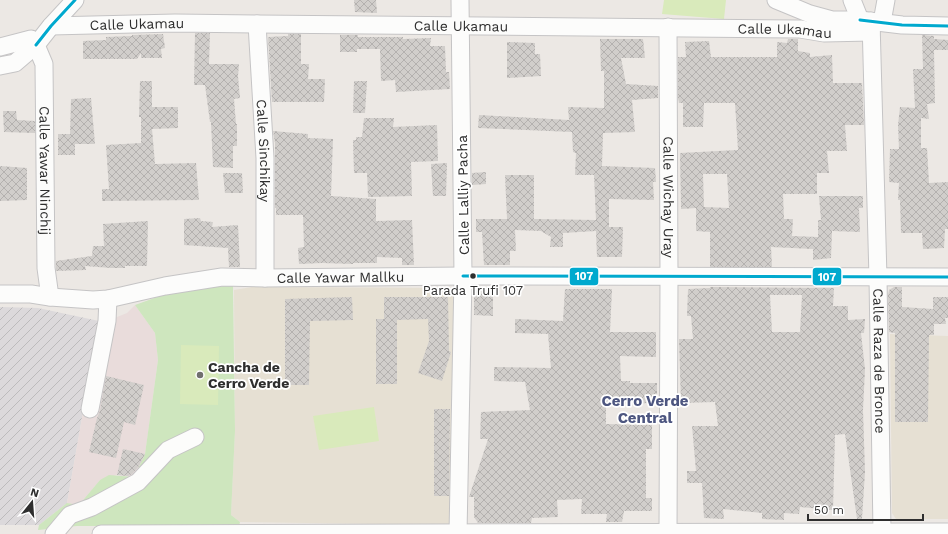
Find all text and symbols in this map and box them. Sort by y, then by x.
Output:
street label: Calle Ukamau [90,15,184,33]
street label: Calle Ukamau [414,17,508,34]
street label: Calle Ukamau [738,20,832,41]
street label: Calle Sinchikay [254,99,273,203]
street label: Calle Yawar Ninchij [36,106,54,235]
street label: Calle Lalliy Pacha [454,135,472,255]
street label: Calle Wichay Uray [660,136,677,259]
line badge: 107 [569,267,599,286]
line badge: 107 [812,267,842,286]
street label: Calle Yawar Mallku [277,269,404,286]
text: 107 [575,270,593,283]
marker: Parada Trufi 107 [468,271,478,281]
text: 107 [818,271,836,284]
place label: Parada Trufi 107 [423,283,523,298]
street label: Calle Raza de Bronce [870,288,888,434]
place label: Cancha de Cerro Verde [208,359,289,391]
marker: Cancha de Cerro Verde [195,370,205,380]
district label: Cerro Verde Central [601,392,689,427]
north arrow [12,482,52,522]
text: N [29,486,41,500]
scale bar [808,496,923,522]
text: 50 m [814,503,844,517]

